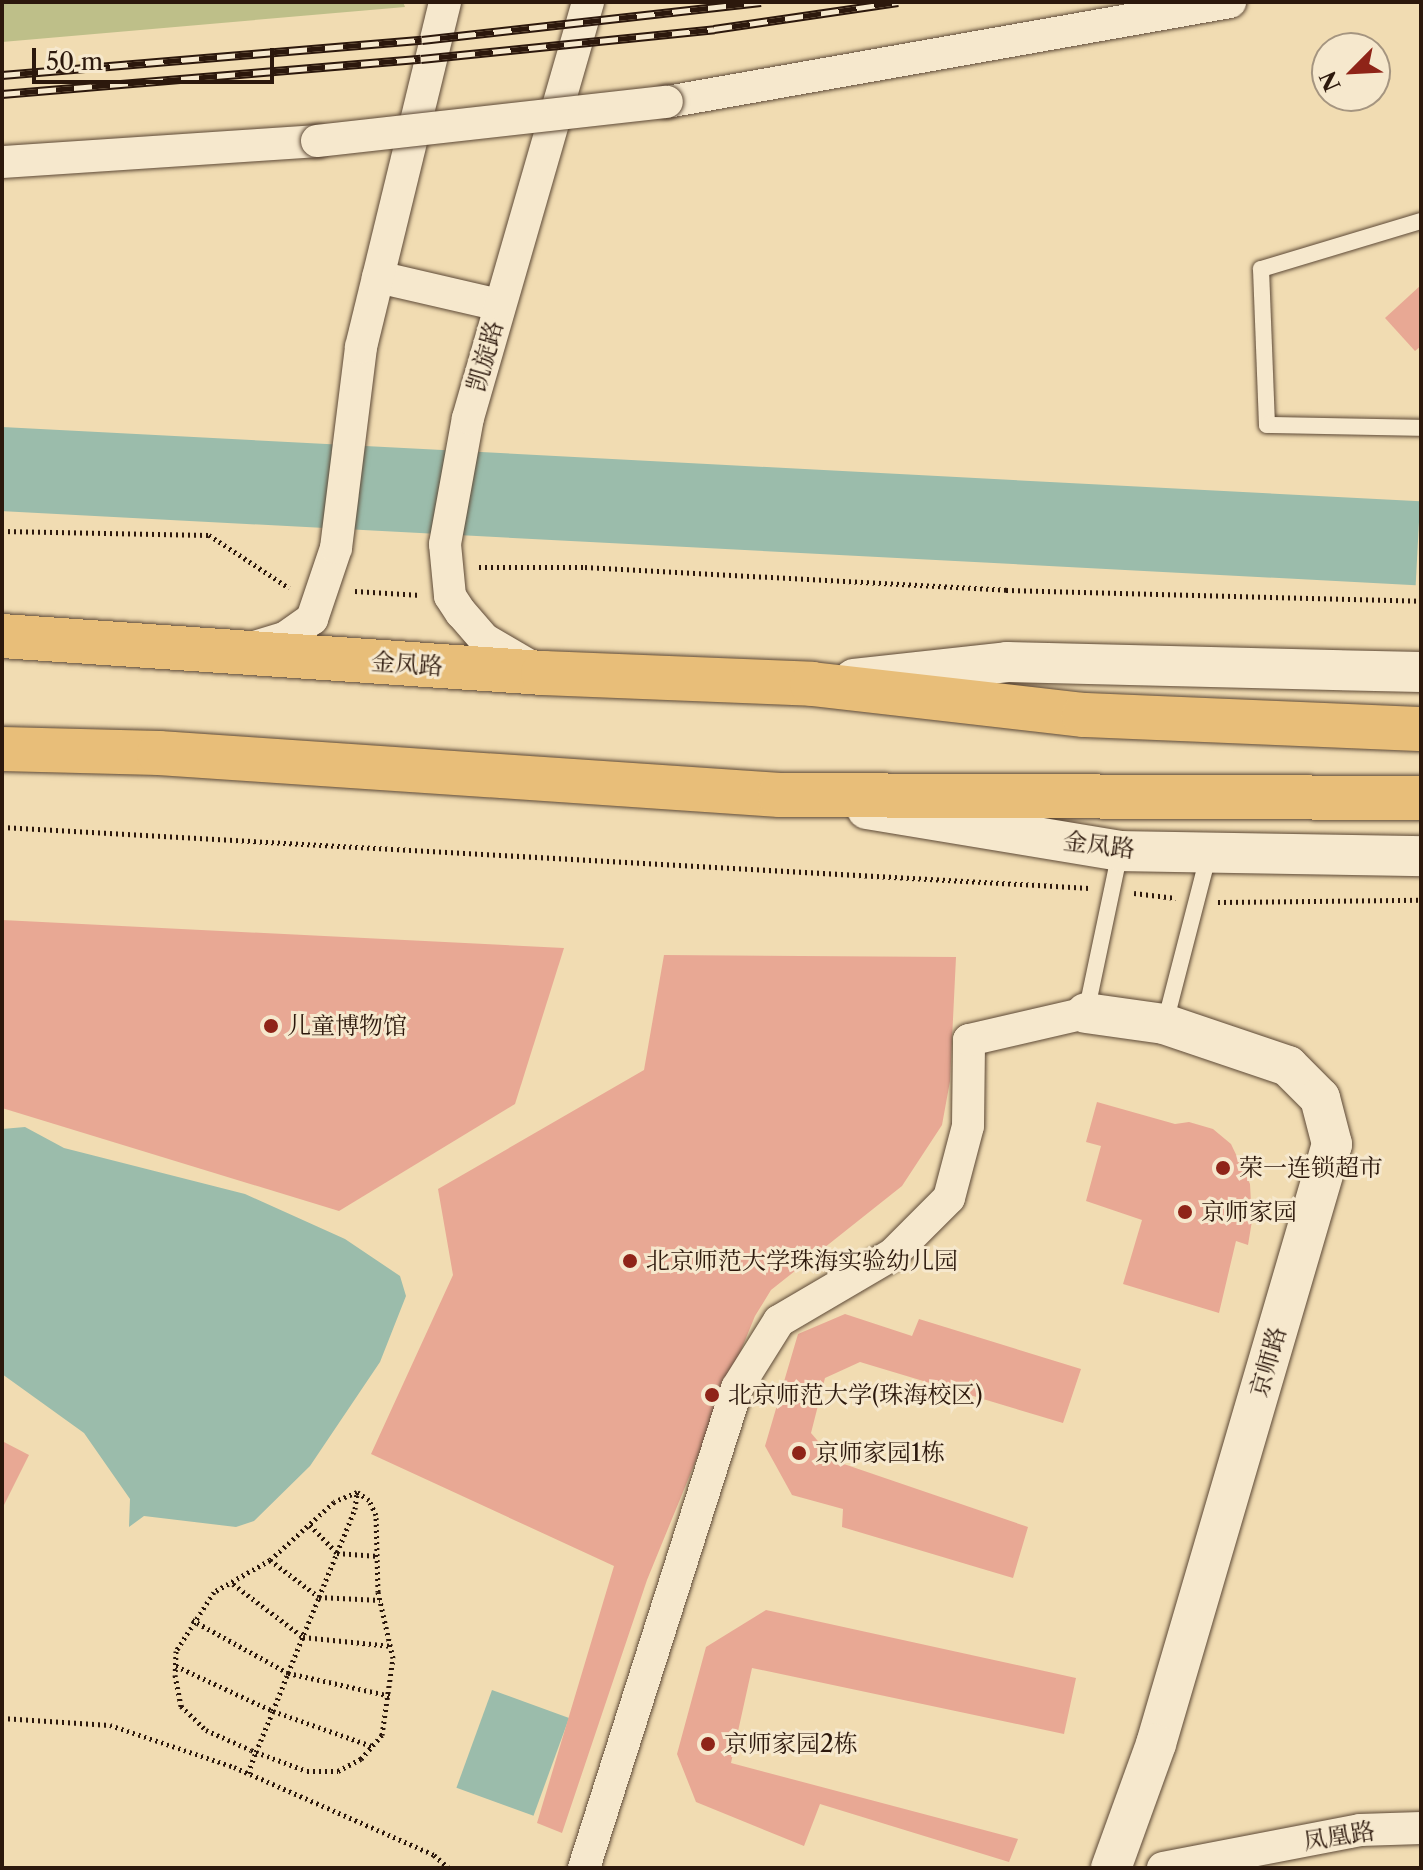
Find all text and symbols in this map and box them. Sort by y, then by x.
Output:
scale bar [36,32,278,82]
north arrow [1311,32,1391,112]
text: 50 m [46,47,103,76]
text: N [1314,67,1347,95]
street label: 凯旋路 [461,317,509,395]
street label: 金凤路 [370,647,444,681]
street label: 金凤路 [1062,826,1136,864]
place label: 儿童博物馆 [287,1012,407,1040]
marker: 儿童博物馆 [262,1017,280,1035]
place label: 荣一连锁超市 [1239,1154,1383,1182]
marker: 荣一连锁超市 [1214,1159,1232,1177]
place label: 京师家园 [1201,1198,1297,1226]
marker: 京师家园 [1176,1203,1194,1221]
place label: 北京师范大学珠海实验幼儿园 [646,1247,958,1275]
marker: 北京师范大学珠海实验幼儿园 [621,1252,639,1270]
street label: 京师路 [1244,1323,1292,1401]
place label: 北京师范大学(珠海校区) [728,1381,983,1409]
marker: 北京师范大学(珠海校区) [703,1386,721,1404]
place label: 京师家园1栋 [815,1439,945,1467]
marker: 京师家园1栋 [790,1444,808,1462]
place label: 京师家园2栋 [724,1730,858,1758]
marker: 京师家园2栋 [699,1735,717,1753]
street label: 凤凰路 [1301,1816,1377,1856]

